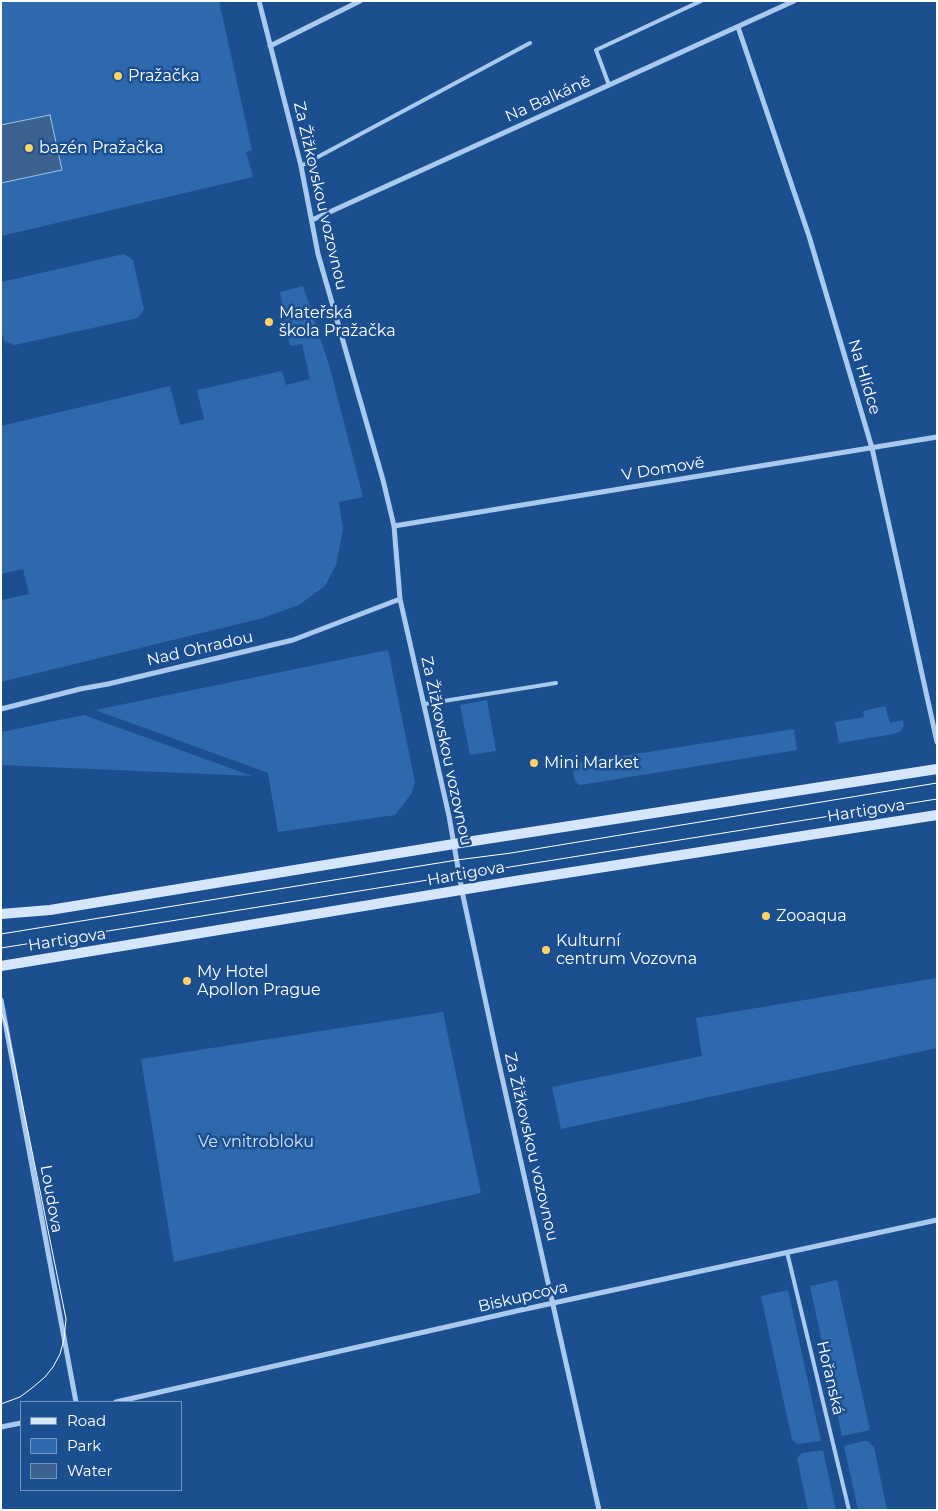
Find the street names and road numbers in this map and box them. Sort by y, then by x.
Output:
street label: Na Balkáně [502,72,594,126]
street label: Za Žižkovskou vozovnou [289,100,351,292]
street label: Na Hlídce [843,337,885,417]
street label: V Domově [620,453,706,485]
street label: Nad Ohradou [145,627,255,671]
street label: Za Žižkovskou vozovnou [417,655,475,847]
street label: Hartigova [826,795,906,827]
street label: Hartigova [426,858,506,890]
street label: Hartigova [27,924,107,956]
street label: Za Žižkovskou vozovnou [500,1051,562,1243]
street label: Loudova [36,1164,66,1234]
street label: Biskupcova [476,1277,570,1317]
street label: Hořanská [812,1339,848,1417]

